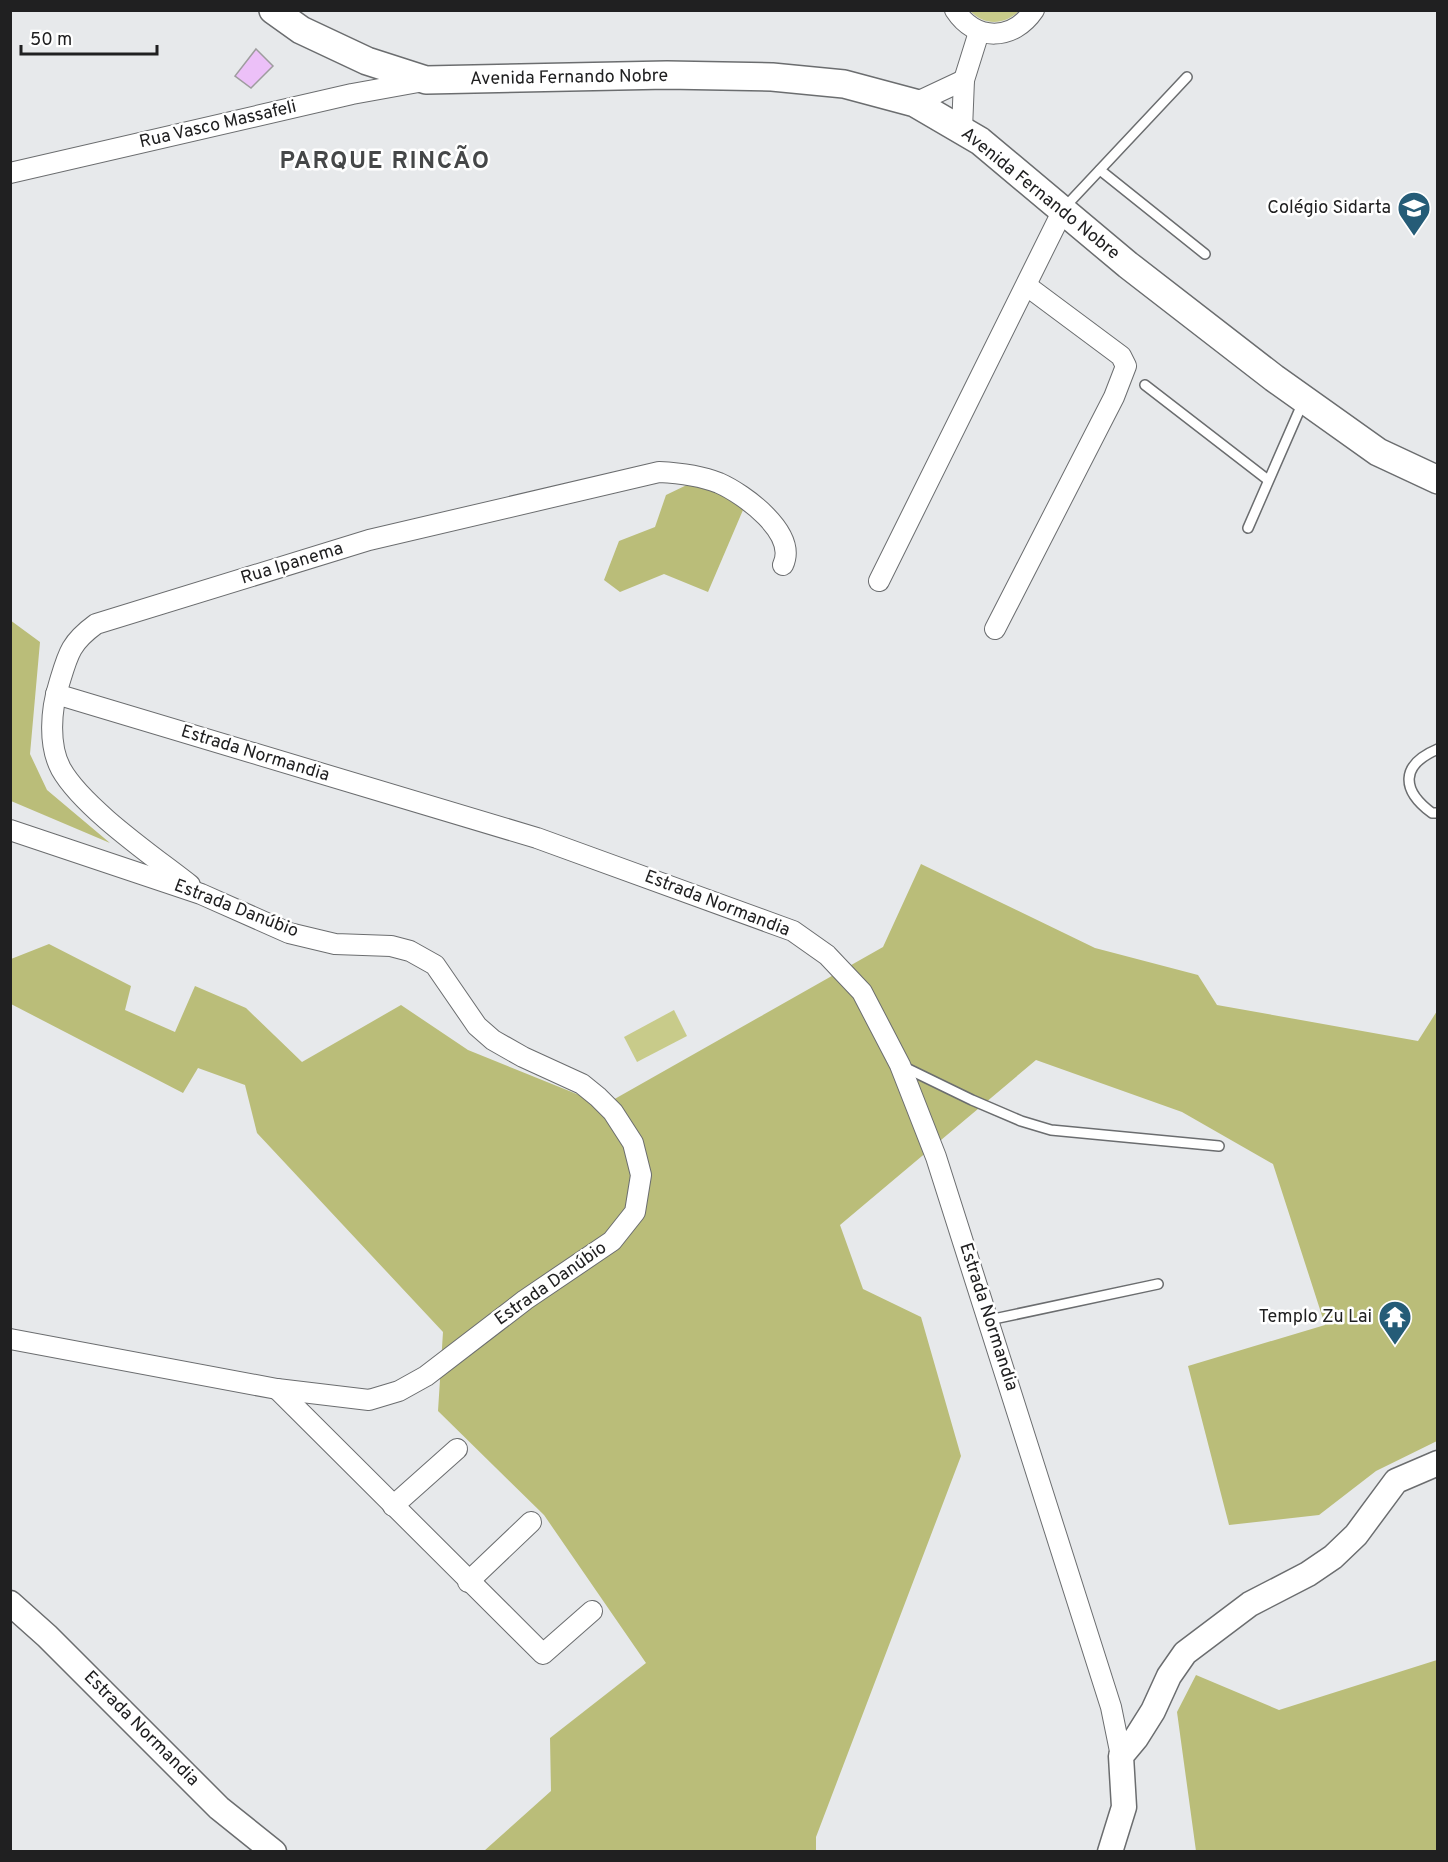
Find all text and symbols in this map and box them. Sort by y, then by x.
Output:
scale bar [21,18,158,56]
text: 50 m [30,29,72,52]
street label: Avenida Fernando Nobre [470,65,668,91]
street label: Rua Vasco Massafeli [137,96,299,154]
street label: Avenida Fernando Nobre [956,123,1124,265]
district label: PARQUE RINCÃO [280,145,490,177]
school or university icon: Colégio Sidarta [1396,190,1432,237]
place label: Colégio Sidarta [1267,197,1391,220]
street label: Rua Ipanema [238,538,346,590]
street label: Estrada Normandia [178,720,332,788]
street label: Estrada Normandia [641,866,793,942]
street label: Estrada Danúbio [170,875,302,943]
street label: Estrada Danúbio [490,1237,612,1331]
street label: Estrada Normandia [953,1240,1023,1394]
temple icon: Templo Zu Lai [1377,1299,1413,1346]
place label: Templo Zu Lai [1259,1306,1372,1329]
street label: Estrada Normandia [78,1666,204,1792]

